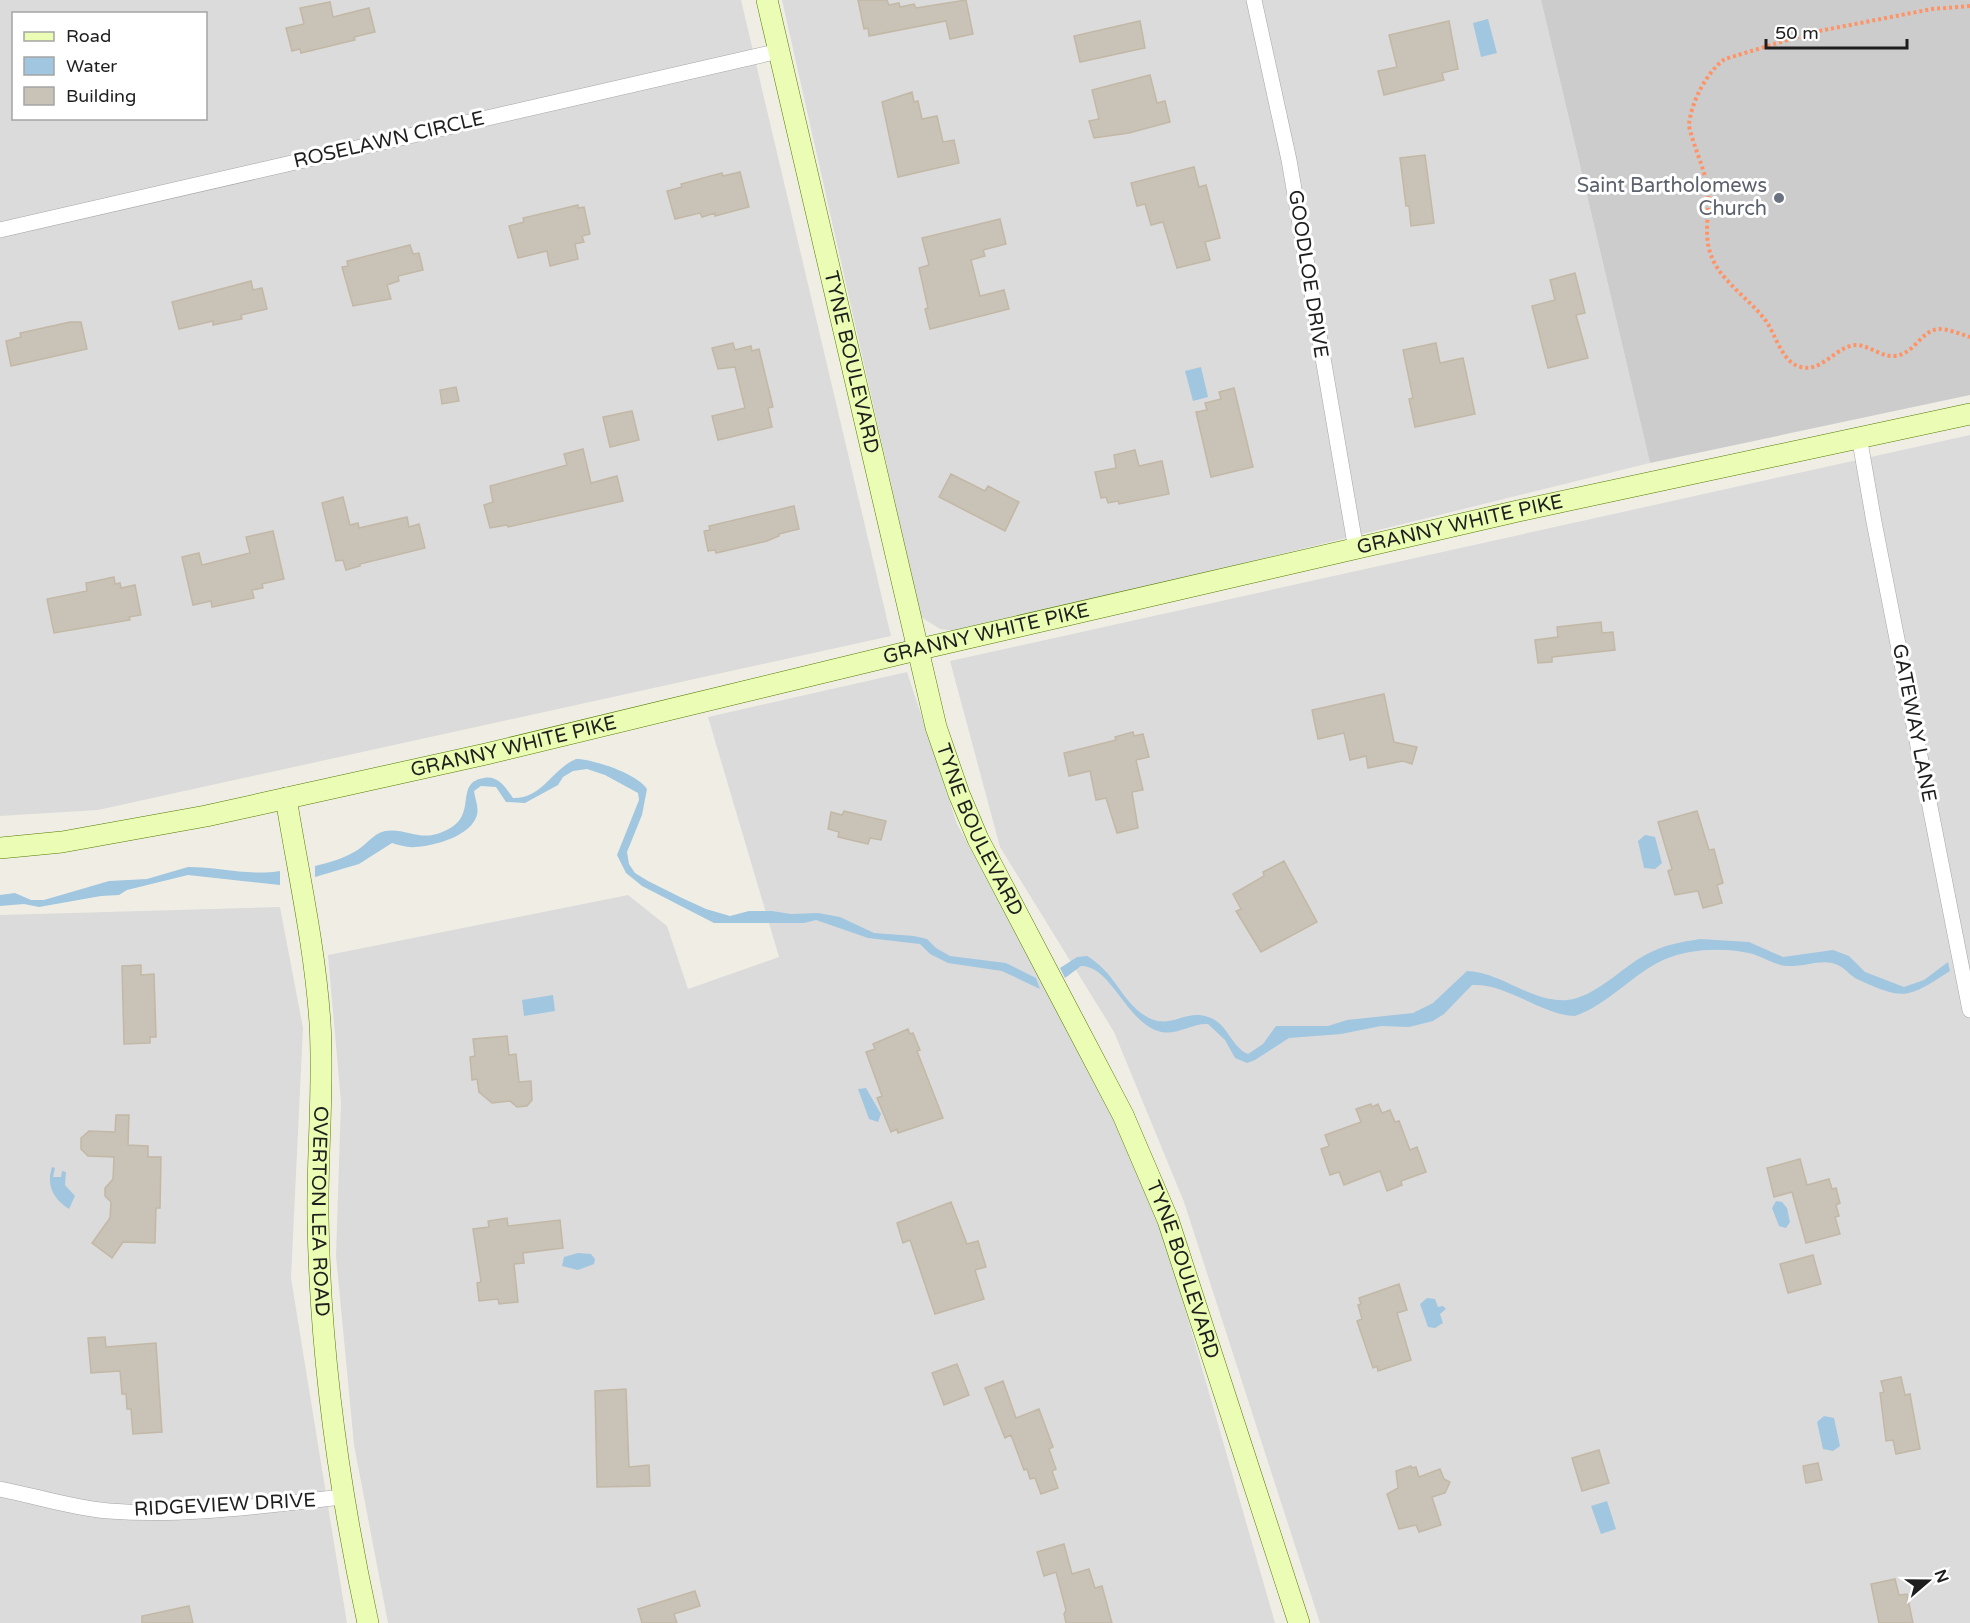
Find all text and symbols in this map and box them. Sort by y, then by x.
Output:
legend [12,12,207,120]
scale bar [1766,12,1907,50]
text: 50 m [1775,22,1819,44]
text: Road [66,25,111,47]
text: Water [66,55,117,77]
text: Building [66,85,136,107]
street label: ROSELAWN CIRCLE [291,106,487,174]
place label: Saint Bartholomews Church [1577,174,1767,221]
street label: GOODLOE DRIVE [1283,188,1333,360]
marker: Saint Bartholomews Church [1772,191,1786,205]
street label: TYNE BOULEVARD [818,269,884,456]
street label: GRANNY WHITE PIKE [1354,490,1565,560]
street label: GRANNY WHITE PIKE [881,598,1092,669]
street label: GATEWAY LANE [1887,642,1941,804]
street label: GRANNY WHITE PIKE [408,711,619,782]
street label: TYNE BOULEVARD [931,740,1028,920]
street label: OVERTON LEA ROAD [306,1106,334,1317]
street label: TYNE BOULEVARD [1141,1177,1224,1362]
street label: RIDGEVIEW DRIVE [133,1488,317,1522]
north arrow [1898,1551,1958,1611]
text: N [1930,1567,1953,1586]

